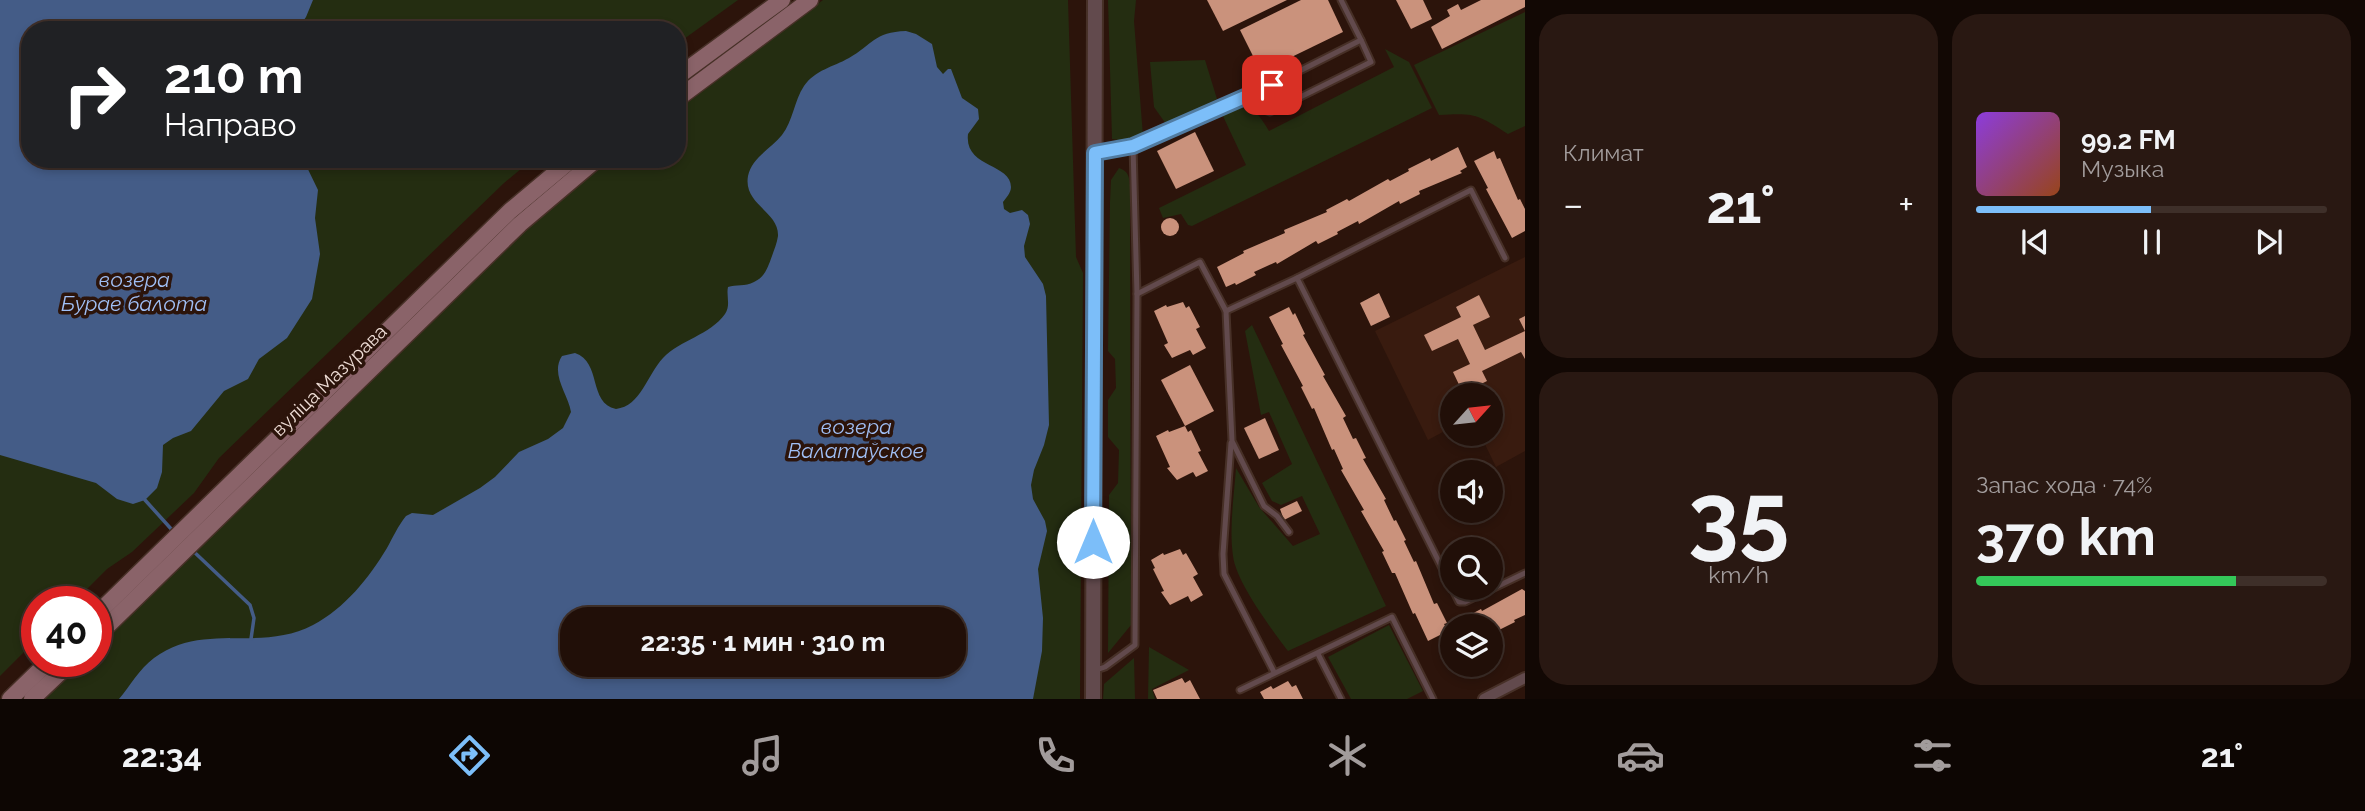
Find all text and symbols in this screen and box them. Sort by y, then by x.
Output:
text: 210 m [164,47,303,104]
icon: right [49,49,140,140]
pin [1242,55,1302,115]
icon: arrive [1253,66,1291,104]
text: Направо [164,106,296,143]
text: 99.2 FM [2081,125,2176,155]
text: Климат [1563,139,1644,166]
text: Музыка [2081,155,2164,182]
text: 21° [1707,174,1775,235]
text: − [1563,182,1583,227]
text: + [1898,182,1914,227]
icon: previous [2016,223,2054,261]
icon: pause [2133,223,2171,261]
icon: next [2250,223,2288,261]
water label: возера Бурае балота [61,267,207,316]
street label: вуліца Мазурава [267,320,391,440]
north arrow [1440,383,1503,446]
map controls [1440,383,1503,677]
water label: возера Валатаўское [788,414,924,463]
button: sound [1440,460,1503,523]
text: 35 [1688,462,1789,569]
text: Запас хода · 74% [1976,471,2153,498]
position arrow [1056,505,1130,579]
text: 370 km [1976,506,2156,567]
button: search [1440,537,1503,600]
text: km/h [1708,561,1769,588]
speed limit sign: 40 [21,586,112,677]
button: layers [1440,614,1503,677]
text: 22:35 · 1 мин · 310 m [641,627,885,657]
icon: directions [445,731,494,780]
icon: music [738,731,787,780]
icon: phone [1031,731,1080,780]
icon: climate [1323,731,1372,780]
icon: car [1616,731,1665,780]
icon: filters [1908,731,1957,780]
text: 22:34 [122,737,202,774]
text: 21° [2201,737,2243,774]

